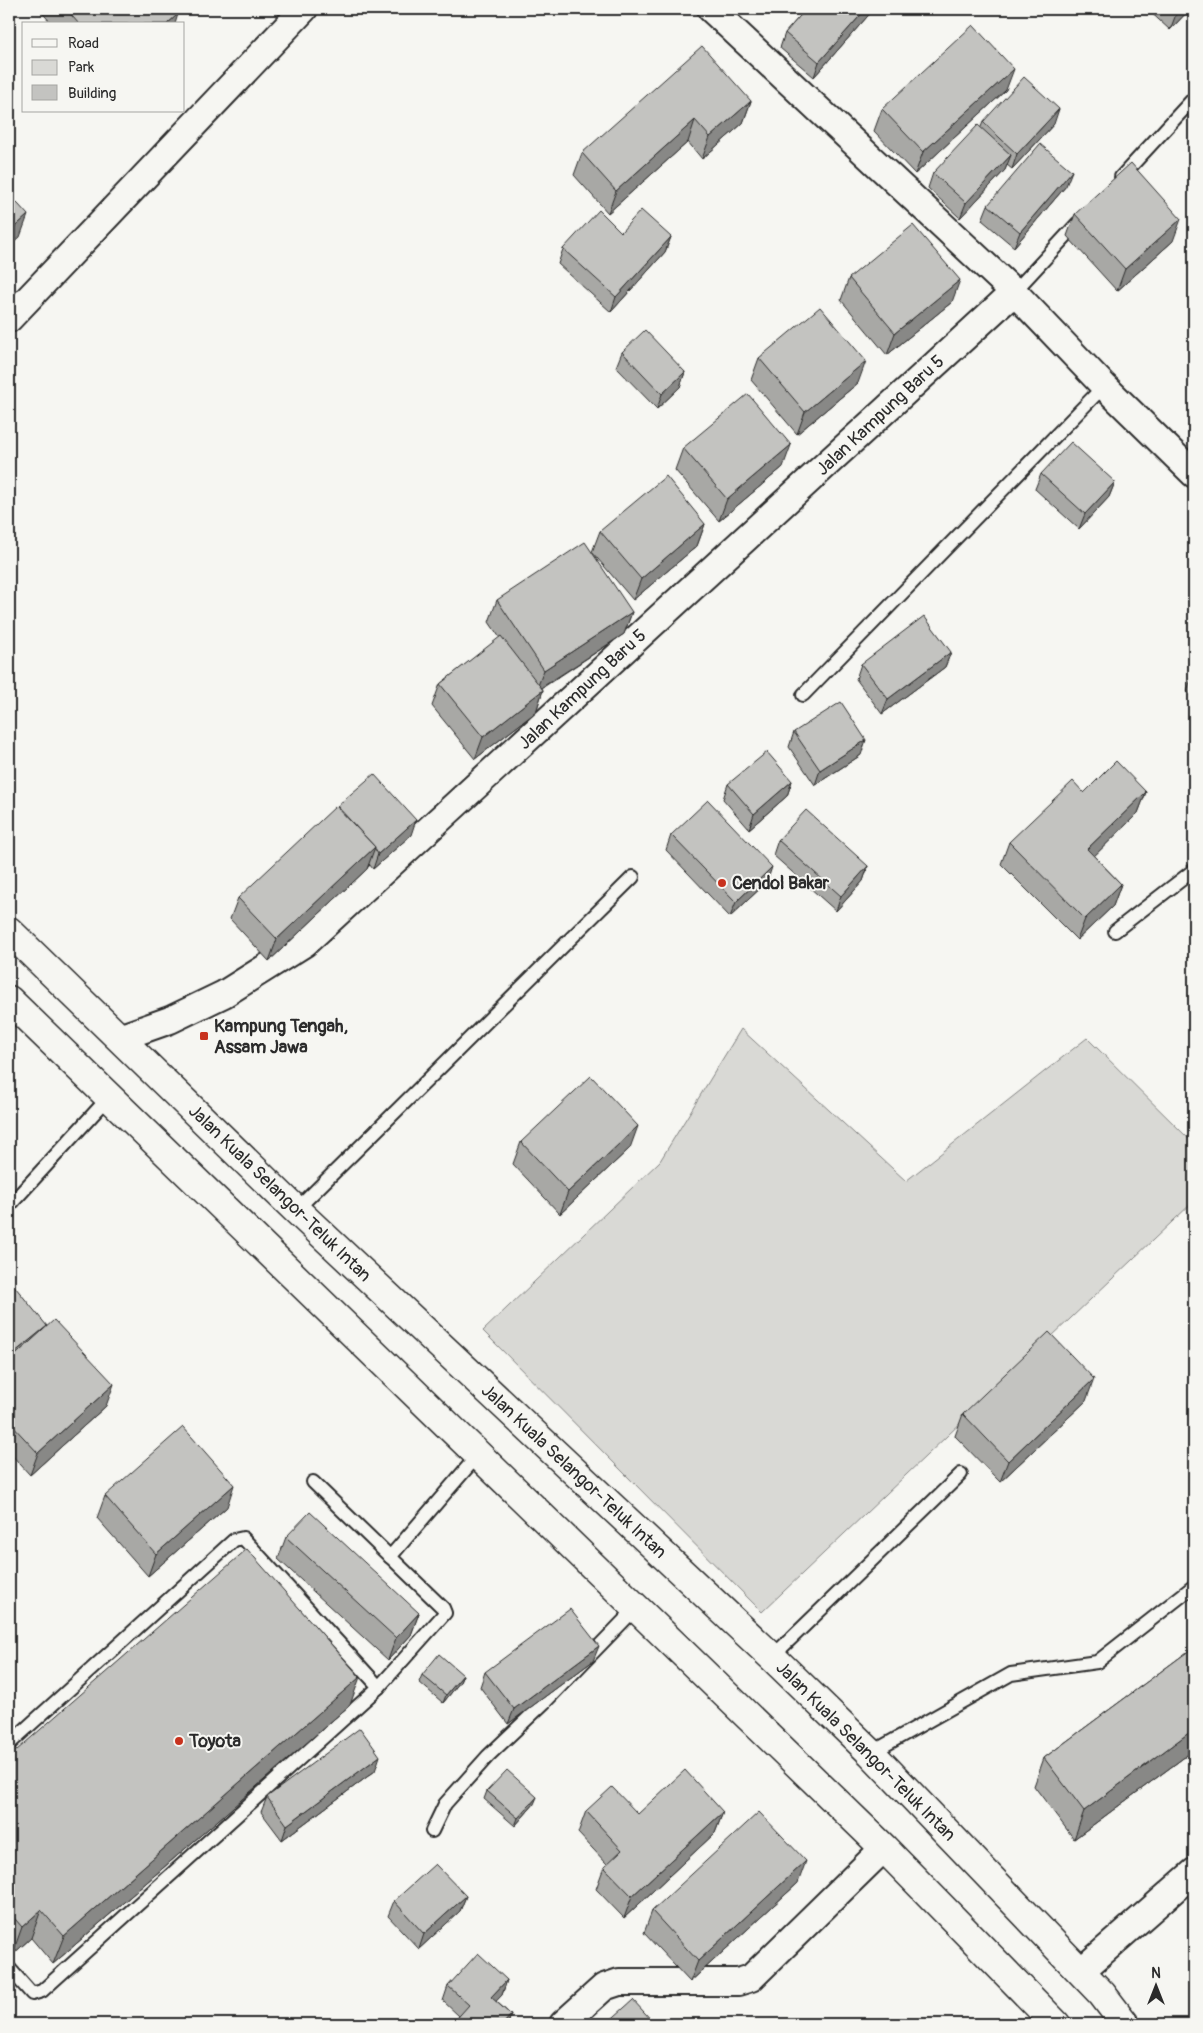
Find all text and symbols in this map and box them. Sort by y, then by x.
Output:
legend [22,22,185,112]
text: Road [68,34,99,53]
text: Park [68,58,95,77]
text: Building [68,84,116,103]
street label: Jalan Kampung Baru 5 [811,350,949,481]
street label: Jalan Kampung Baru 5 [513,624,651,755]
place label: Cendol Bakar [732,872,830,895]
marker: Cendol Bakar [716,877,728,889]
place label: Kampung Tengah, Assam Jawa [214,1015,348,1059]
marker: Kampung Tengah, Assam Jawa [198,1030,210,1042]
street label: Jalan Kuala Selangor-Teluk Intan [183,1100,376,1287]
street label: Jalan Kuala Selangor-Teluk Intan [476,1379,671,1563]
street label: Jalan Kuala Selangor-Teluk Intan [771,1656,961,1846]
place label: Toyota [188,1730,241,1753]
marker: Toyota [173,1735,185,1747]
north arrow [1130,1960,1180,2010]
text: N [1151,1965,1161,1982]

